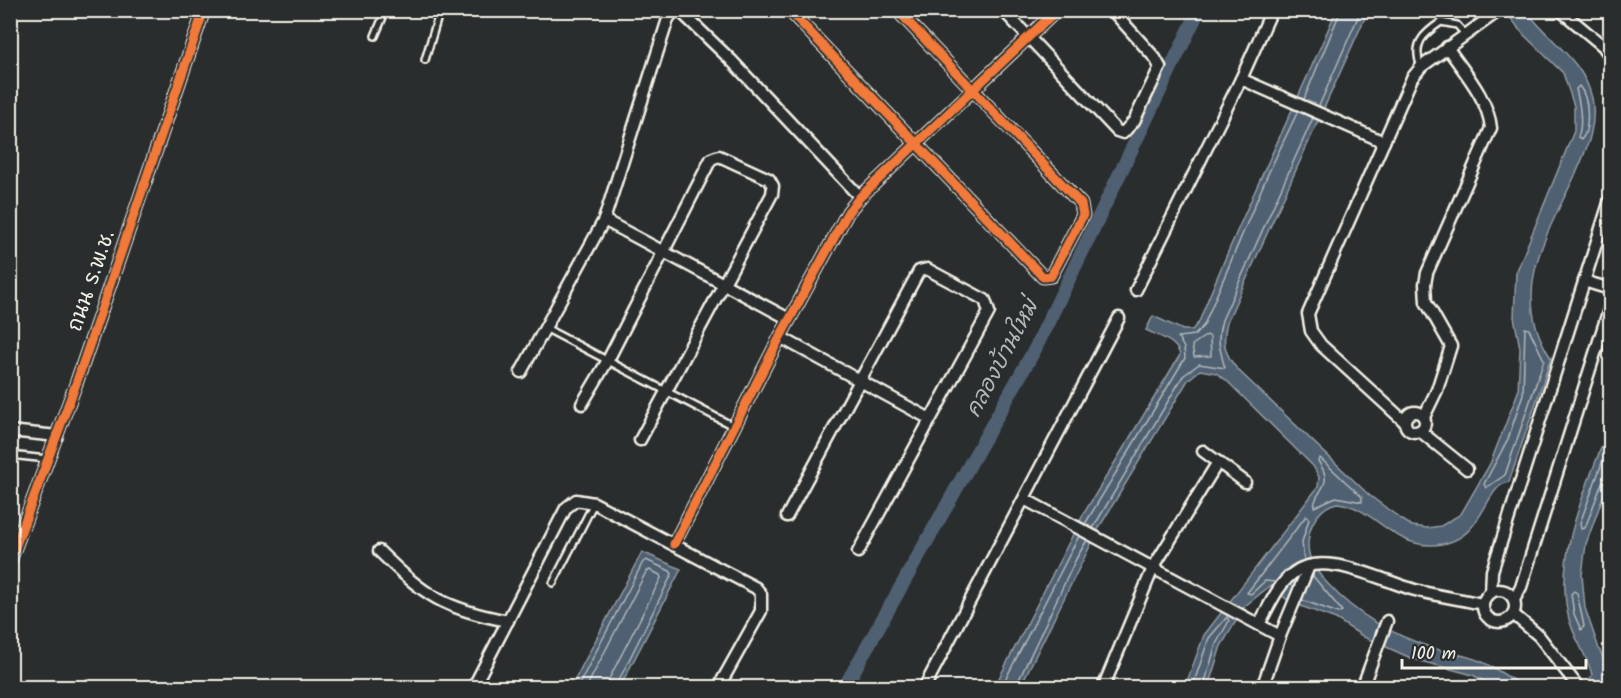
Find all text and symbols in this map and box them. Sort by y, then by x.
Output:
street label: ถนน ร.พ.ช. [59,226,125,336]
water label: คลองบ้านใหม่ [957,290,1051,424]
scale bar [1402,632,1586,670]
text: 100 m [1411,640,1456,669]

